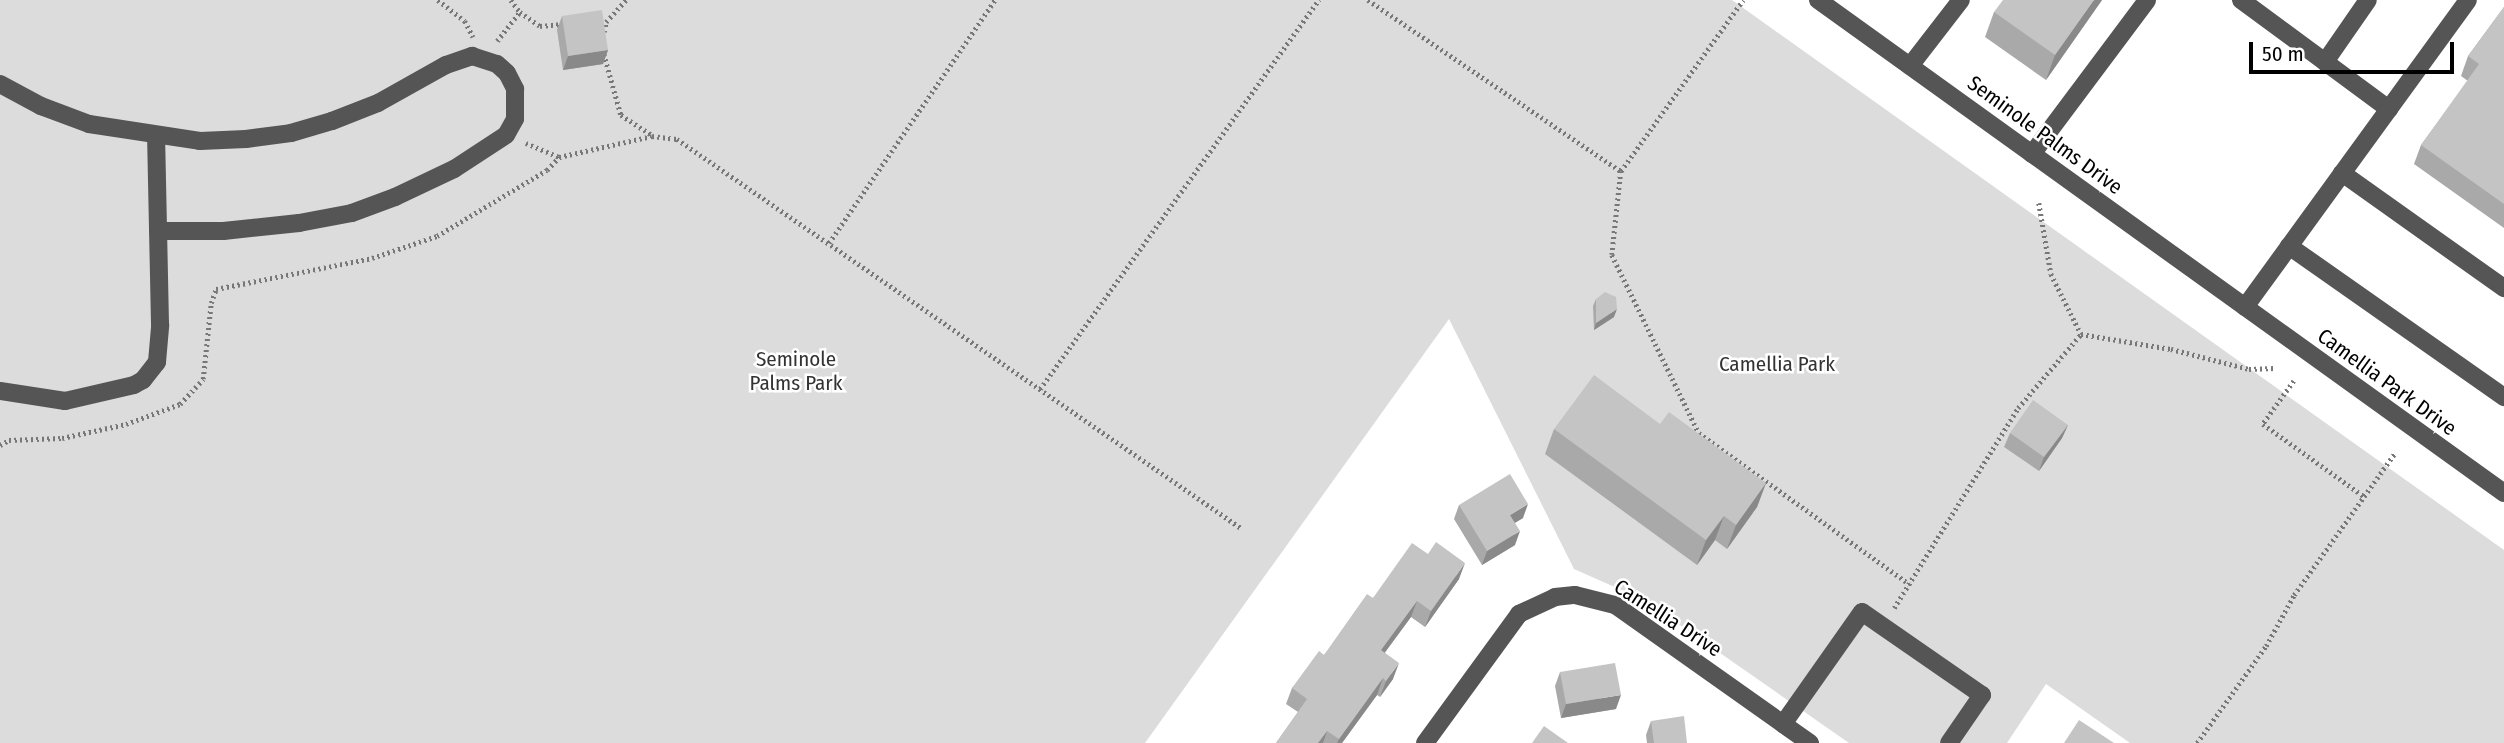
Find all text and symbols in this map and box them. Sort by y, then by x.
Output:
scale bar [2252,28,2457,72]
text: 50 m [2262,41,2304,67]
street label: Seminole Palms Drive [1963,70,2127,200]
street label: Camellia Park Drive [2313,323,2461,441]
park label: Seminole Palms Park [750,346,842,396]
park label: Camellia Park [1719,351,1835,377]
street label: Camellia Drive [1609,574,1727,662]

